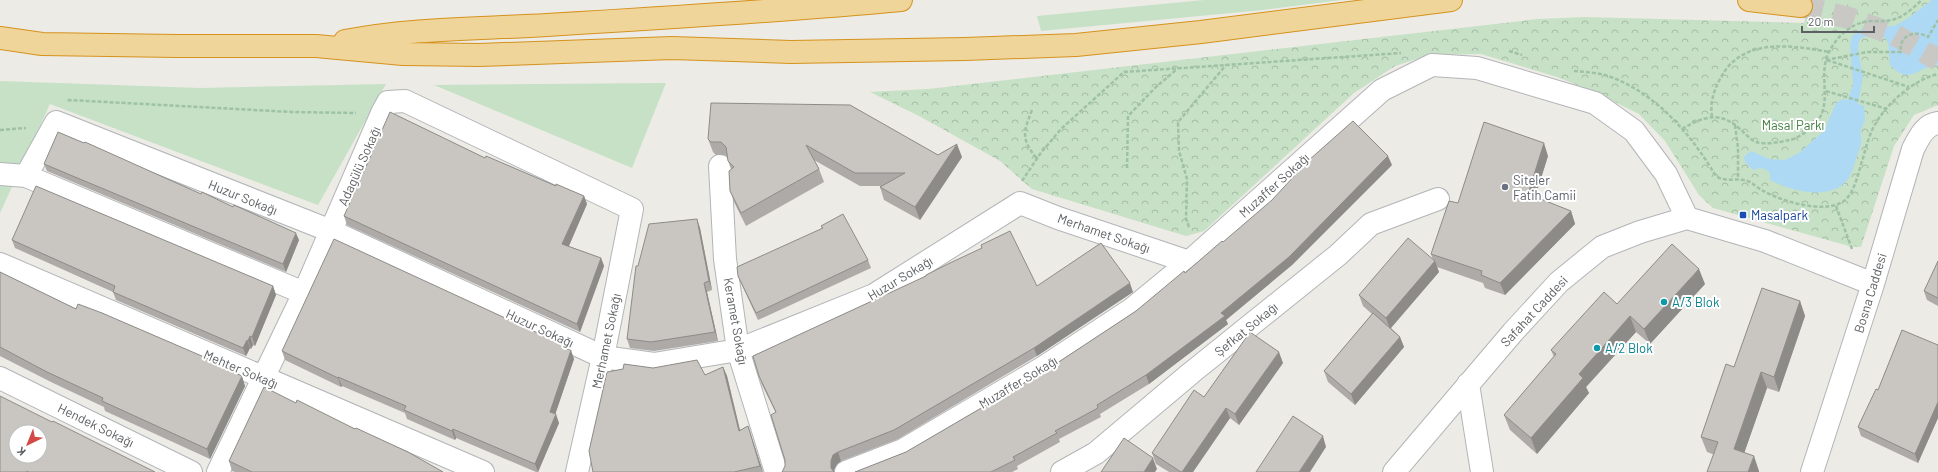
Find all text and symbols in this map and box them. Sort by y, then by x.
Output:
scale bar [1802,8,1874,34]
text: 20 m [1808,14,1834,28]
park label: Masal Parkı [1762,117,1824,133]
street label: Adagülü Sokağı [334,124,384,208]
street label: Muzaffer Sokağı [1236,149,1312,221]
place label: Siteler Fatih Camii [1513,172,1576,203]
street label: Huzur Sokağı [206,176,280,218]
marker: Siteler Fatih Camii [1500,182,1510,192]
place label: Masalpark [1751,207,1808,223]
street label: Merhamet Sokağı [1056,210,1152,256]
marker: Masalpark [1738,210,1748,220]
street label: Bosna Caddesi [1850,251,1890,335]
street label: Huzur Sokağı [865,252,935,304]
street label: Safahat Caddesi [1497,272,1571,350]
street label: Keramet Sokağı [720,276,752,366]
street label: Merhamet Sokağı [588,292,624,390]
place label: A/3 Blok [1672,294,1720,310]
marker: A/3 Blok [1659,297,1669,307]
street label: Şefkat Sokağı [1211,299,1281,359]
street label: Huzur Sokağı [504,305,576,351]
place label: A/2 Blok [1605,340,1653,356]
marker: A/2 Blok [1592,343,1602,353]
street label: Mehter Sokağı [201,346,281,392]
street label: Muzaffer Sokağı [976,352,1060,412]
street label: Hendek Sokağı [55,400,137,450]
north arrow [8,424,48,464]
text: K [14,445,28,459]

